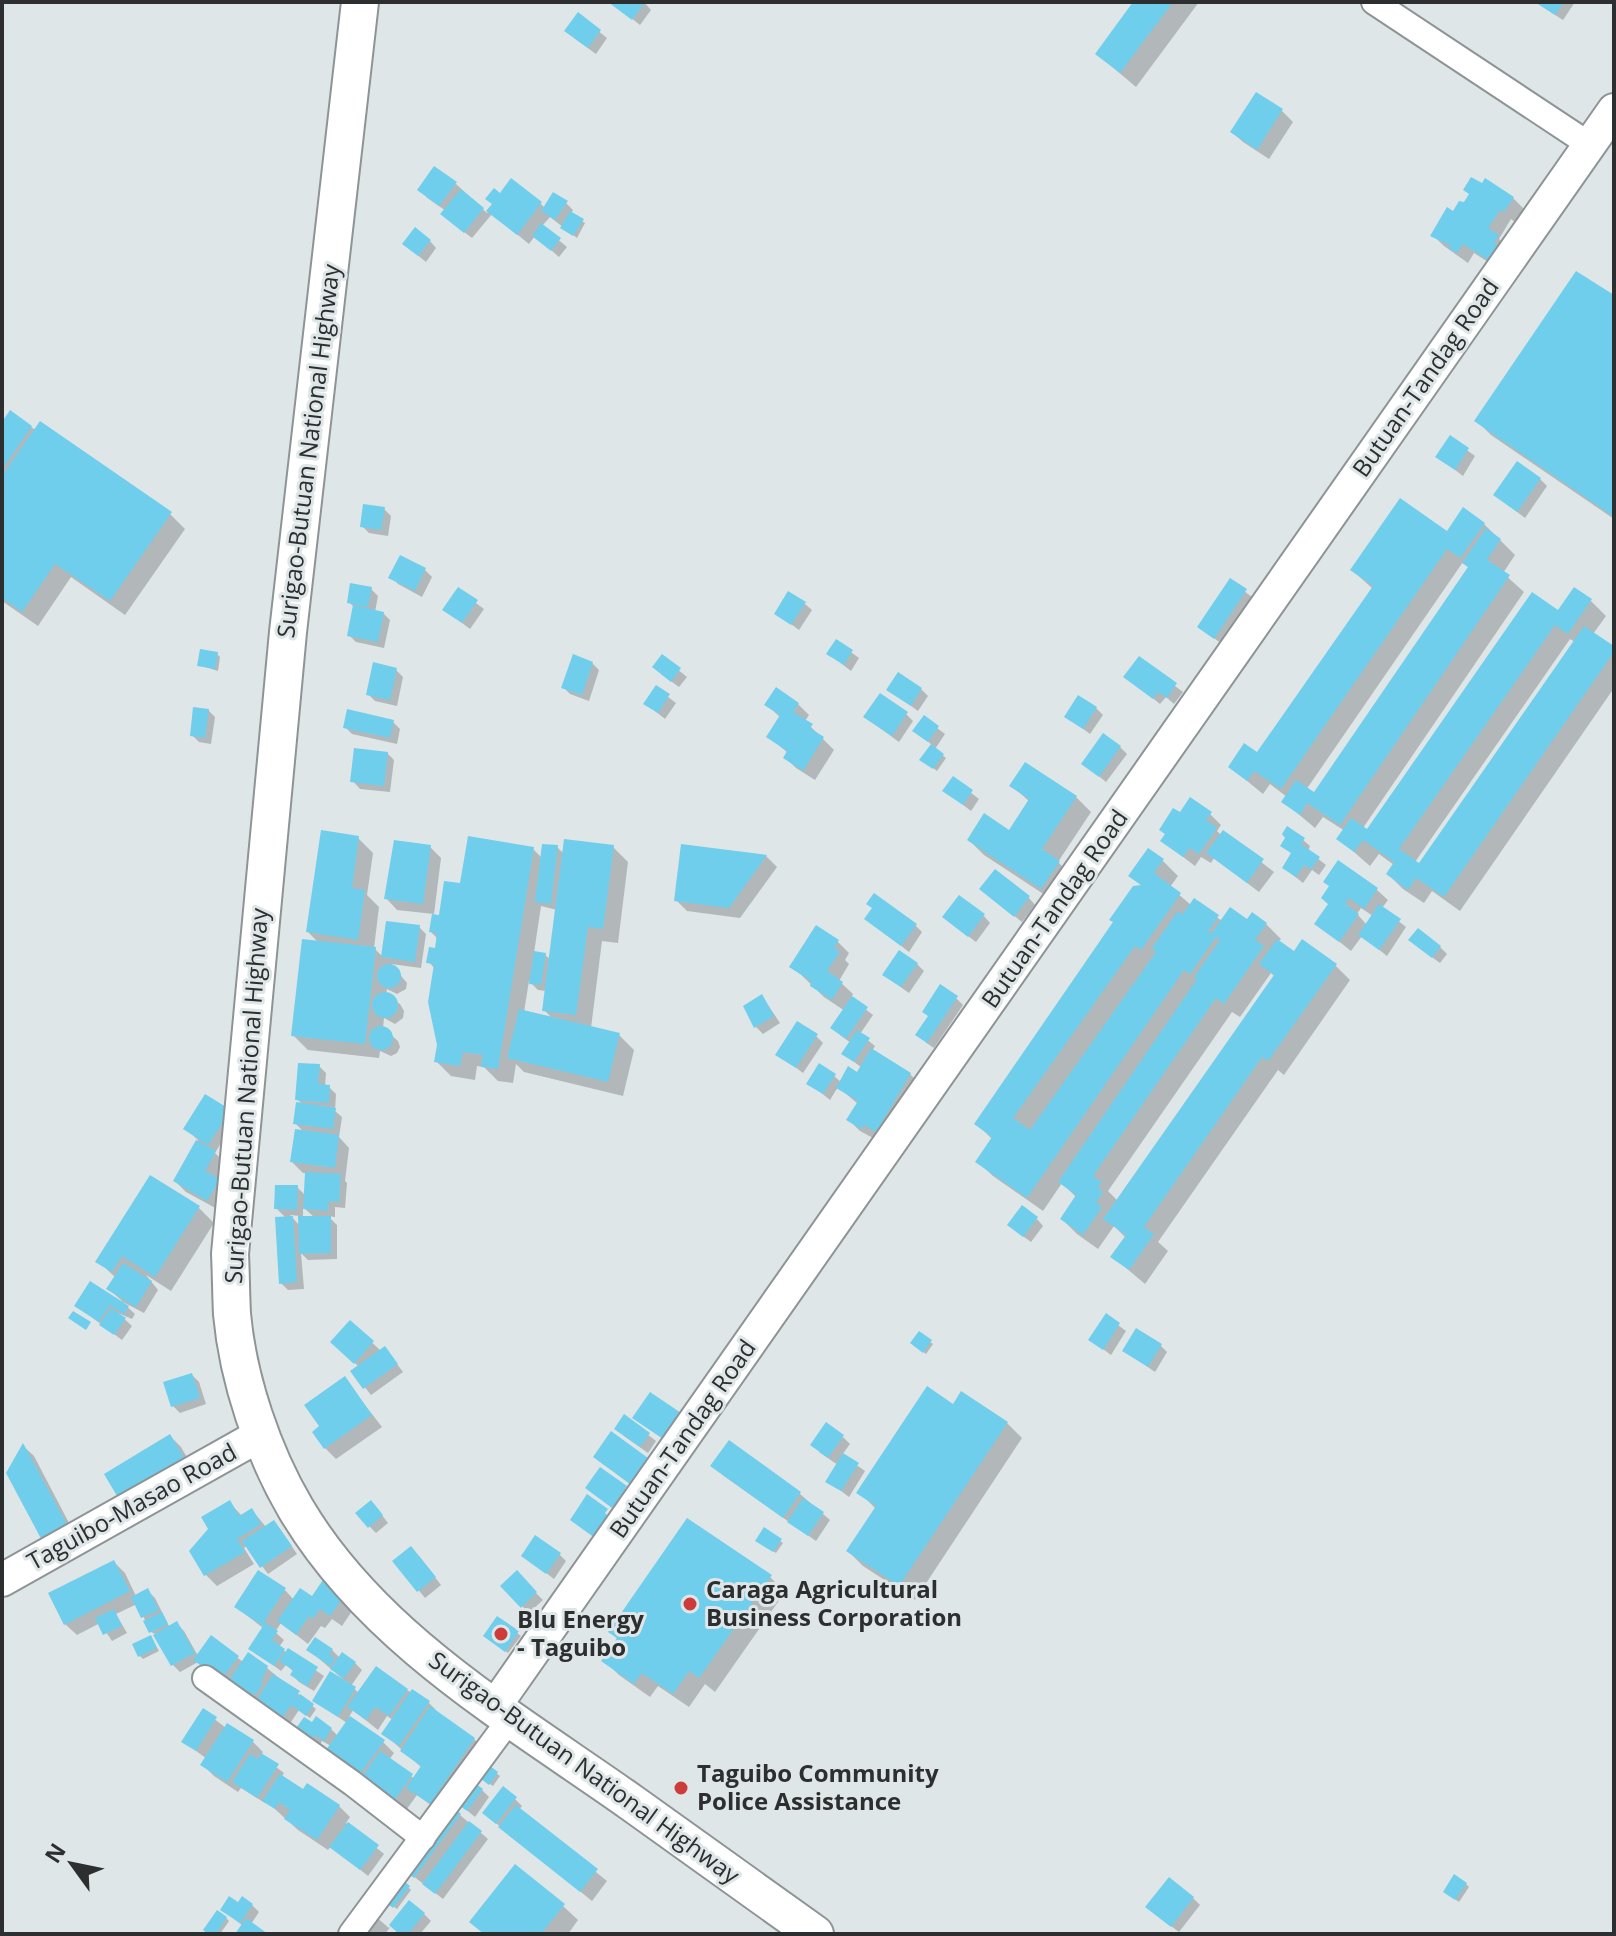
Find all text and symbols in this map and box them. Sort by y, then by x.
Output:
street label: Surigao-Butuan National Highway [268,261,347,640]
street label: Butuan-Tandag Road [1344,271,1506,483]
street label: Butuan-Tandag Road [973,802,1135,1014]
street label: Surigao-Butuan National Highway [216,906,275,1285]
street label: Butuan-Tandag Road [601,1332,763,1544]
street label: Taguibo-Masao Road [21,1434,242,1577]
place label: Caraga Agricultural Business Corporation [706,1572,962,1633]
marker: Caraga Agricultural Business Corporation [681,1595,699,1613]
place label: Blu Energy - Taguibo [517,1602,644,1663]
marker: Blu Energy - Taguibo [492,1625,510,1643]
street label: Surigao-Butuan National Highway [423,1643,748,1891]
place label: Taguibo Community Police Assistance [697,1756,939,1817]
marker: Taguibo Community Police Assistance [672,1779,690,1797]
north arrow [32,1824,112,1904]
text: N [37,1837,72,1868]

